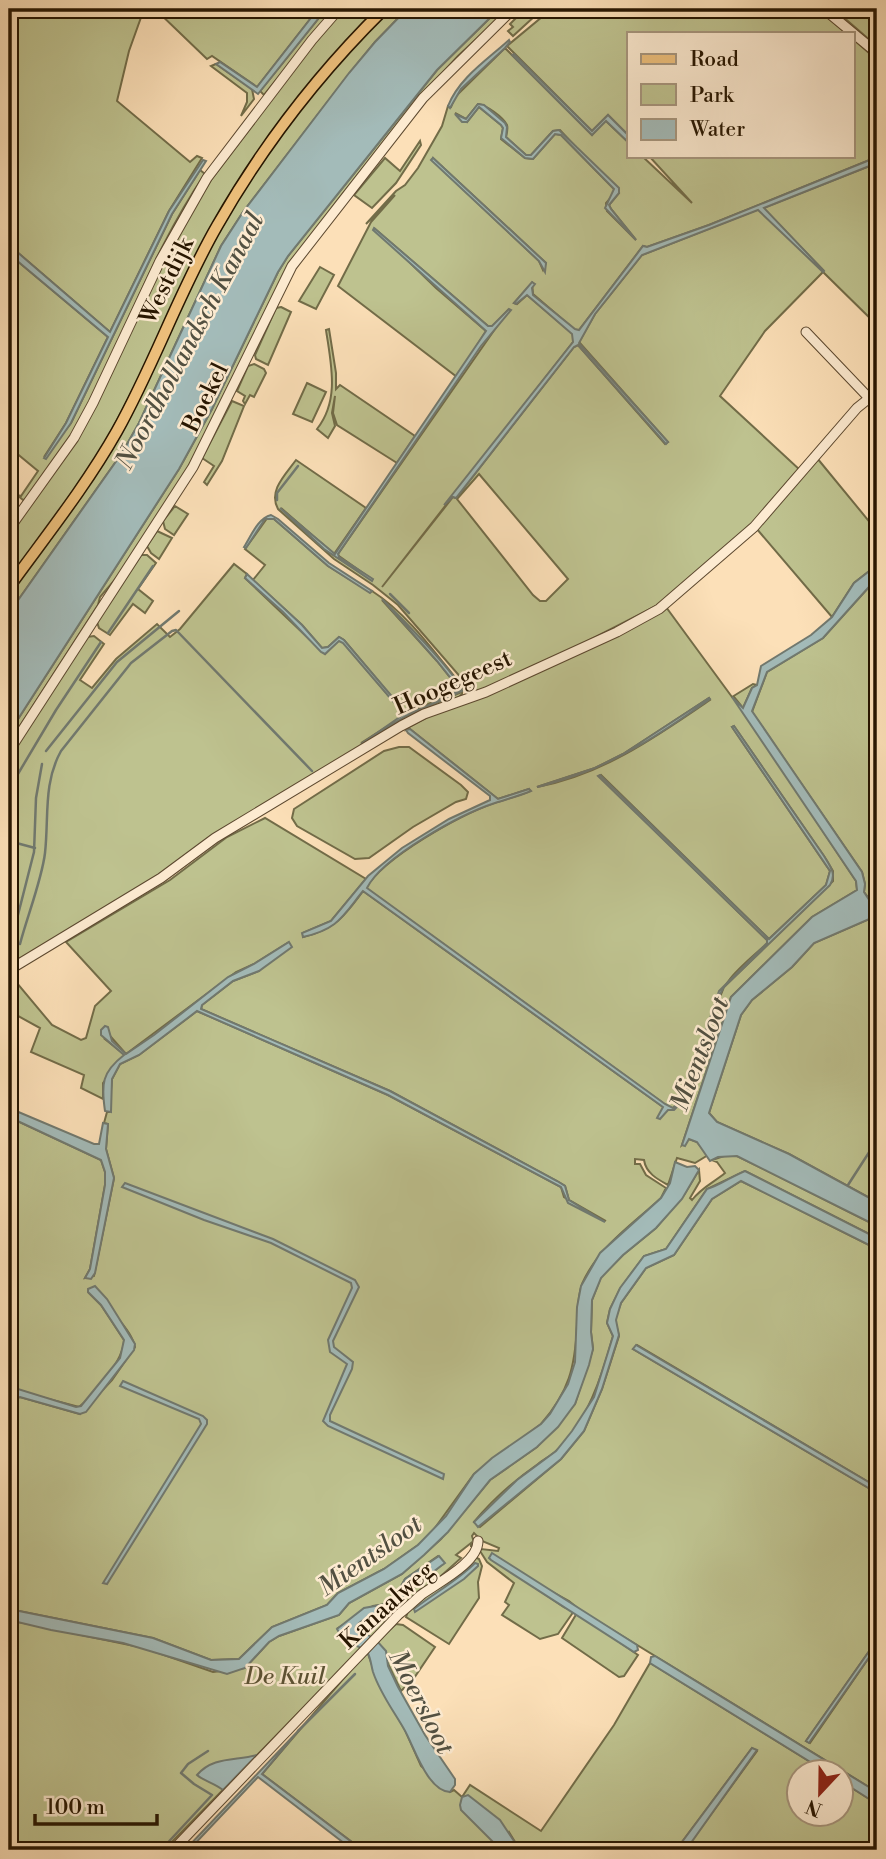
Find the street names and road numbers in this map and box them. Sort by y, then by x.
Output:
street label: Westdijk [133,231,202,330]
street label: Boekel [176,358,236,439]
street label: Hoogegeest [389,643,517,722]
street label: Kanaalweg [333,1555,441,1656]

